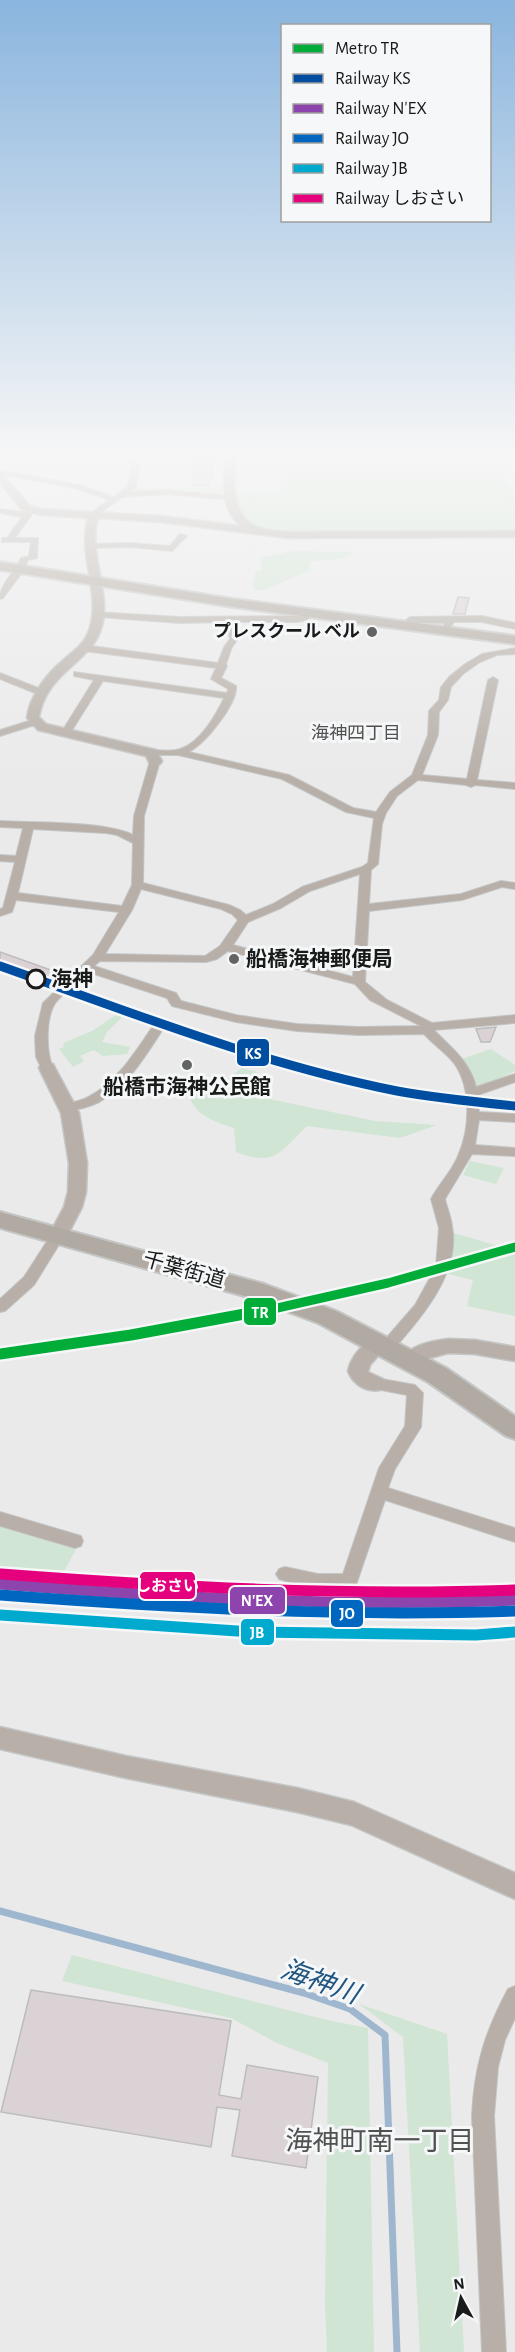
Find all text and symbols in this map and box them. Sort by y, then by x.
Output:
legend [281,24,491,222]
text: Metro TR [335,40,399,58]
text: Railway KS [335,70,411,88]
text: Railway N'EX [335,100,427,118]
text: Railway JO [335,130,409,148]
text: Railway JB [335,160,408,178]
text: Railway しおさい [335,189,464,208]
place label: プレスクール ベル [213,622,360,641]
marker: プレスクール ベル [365,625,379,639]
district label: 海神四丁目 [311,723,401,743]
place label: 船橋海神郵便局 [246,947,393,970]
marker: 船橋海神郵便局 [227,952,241,966]
place label: 海神 [51,967,93,990]
marker: 海神 [26,969,46,989]
line badge: KS [236,1038,270,1067]
text: KS [244,1046,262,1062]
marker: 船橋市海神公民館 [180,1058,194,1072]
place label: 船橋市海神公民館 [103,1075,271,1098]
street label: 千葉街道 [141,1247,228,1292]
line badge: TR [243,1297,277,1326]
text: TR [251,1305,269,1321]
line badge: しおさい [139,1571,196,1600]
text: しおさい [135,1577,199,1594]
line badge: N'EX [229,1586,286,1615]
text: N'EX [241,1593,273,1609]
line badge: JO [330,1599,364,1628]
text: JO [339,1606,355,1622]
line badge: JB [240,1618,275,1646]
text: JB [250,1625,264,1641]
water label: 海神川 [277,1955,366,2010]
district label: 海神町南一丁目 [286,2127,475,2155]
north arrow [431,2268,491,2328]
text: N [452,2275,466,2293]

